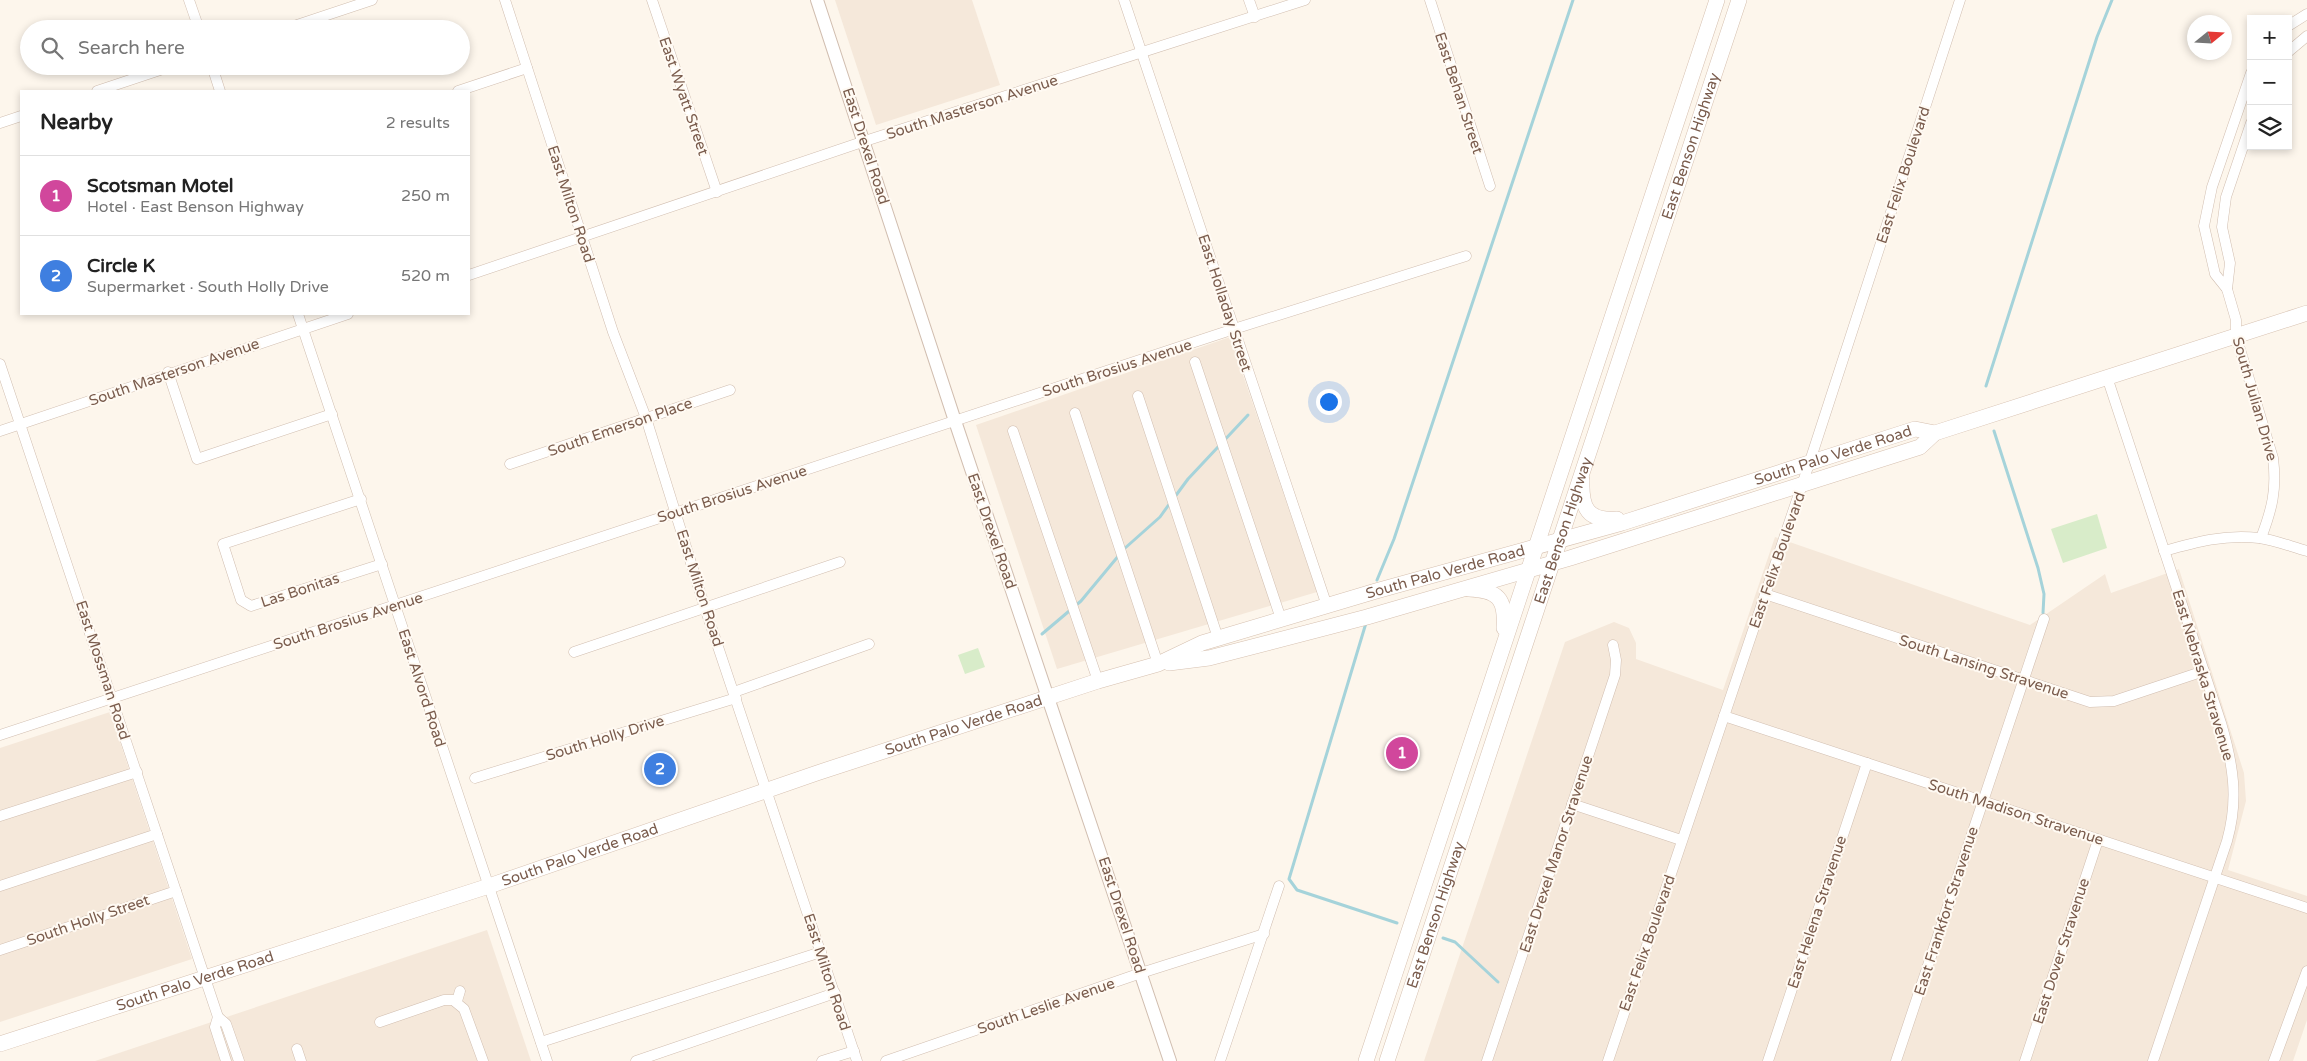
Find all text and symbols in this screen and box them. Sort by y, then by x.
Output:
north arrow [2187,15,2232,60]
map controls [2247,15,2292,150]
button: + [2247,15,2292,60]
search box [20,20,470,75]
street label: East Behan Street [1431,30,1487,156]
icon: search [38,34,66,62]
street label: East Wyatt Street [655,34,713,158]
text: Search here [78,37,185,59]
button: − [2247,60,2292,105]
street label: East Benson Highway [1658,70,1723,222]
street label: South Masterson Avenue [884,71,1060,143]
street label: East Drexel Road [839,85,893,207]
street label: East Felix Boulevard [1872,104,1934,246]
button: layers [2247,105,2292,150]
text: Nearby [40,110,113,135]
text: 2 results [386,113,450,133]
street label: East Milton Road [544,143,598,265]
text: Scotsman Motel [87,175,233,197]
text: 1 [51,186,61,206]
text: 250 m [401,186,450,206]
text: Hotel · East Benson Highway [87,197,304,217]
street label: East Holladay Street [1194,232,1256,374]
text: Circle K [87,255,155,277]
text: 2 [51,266,61,286]
text: 520 m [401,266,450,286]
text: Supermarket · South Holly Drive [87,277,329,297]
street label: South Masterson Avenue [86,334,262,410]
street label: South Brosius Avenue [1040,335,1194,401]
street label: South Julian Drive [2229,335,2281,463]
your location [1316,389,1342,415]
street label: South Emerson Place [545,394,695,460]
street label: South Palo Verde Road [1752,422,1914,489]
street label: East Benson Highway [1530,455,1596,606]
street label: South Brosius Avenue [655,461,809,527]
street label: East Drexel Road [964,471,1020,591]
street label: East Felix Boulevard [1745,489,1809,631]
street label: East Milton Road [673,527,727,649]
street label: South Palo Verde Road [1363,541,1527,603]
street label: Las Bonitas [258,569,342,611]
street label: East Nebraska Stravenue [2168,587,2238,763]
street label: South Brosius Avenue [271,588,425,654]
street label: East Mossman Road [72,598,134,742]
street label: East Alvord Road [394,627,450,749]
street label: South Lansing Stravenue [1897,631,2071,703]
street label: South Palo Verde Road [883,691,1044,759]
street label: South Holly Drive [544,711,666,765]
pin: 1 [1386,734,1418,772]
pin: 2 [644,750,676,788]
street label: East Drexel Manor Stravenue [1516,753,1596,955]
street label: South Madison Stravenue [1926,775,2106,849]
street label: South Palo Verde Road [499,819,661,890]
street label: East Frankfort Stravenue [1910,824,1982,998]
street label: East Helena Stravenue [1784,833,1850,991]
street label: East Benson Highway [1403,839,1468,991]
street label: East Drexel Road [1095,854,1149,976]
street label: East Felix Boulevard [1615,872,1679,1014]
street label: East Dover Stravenue [2029,876,2093,1026]
street label: South Holly Street [24,890,152,949]
street label: East Milton Road [800,911,854,1033]
street label: South Palo Verde Road [114,947,276,1015]
street label: South Leslie Avenue [975,974,1117,1038]

